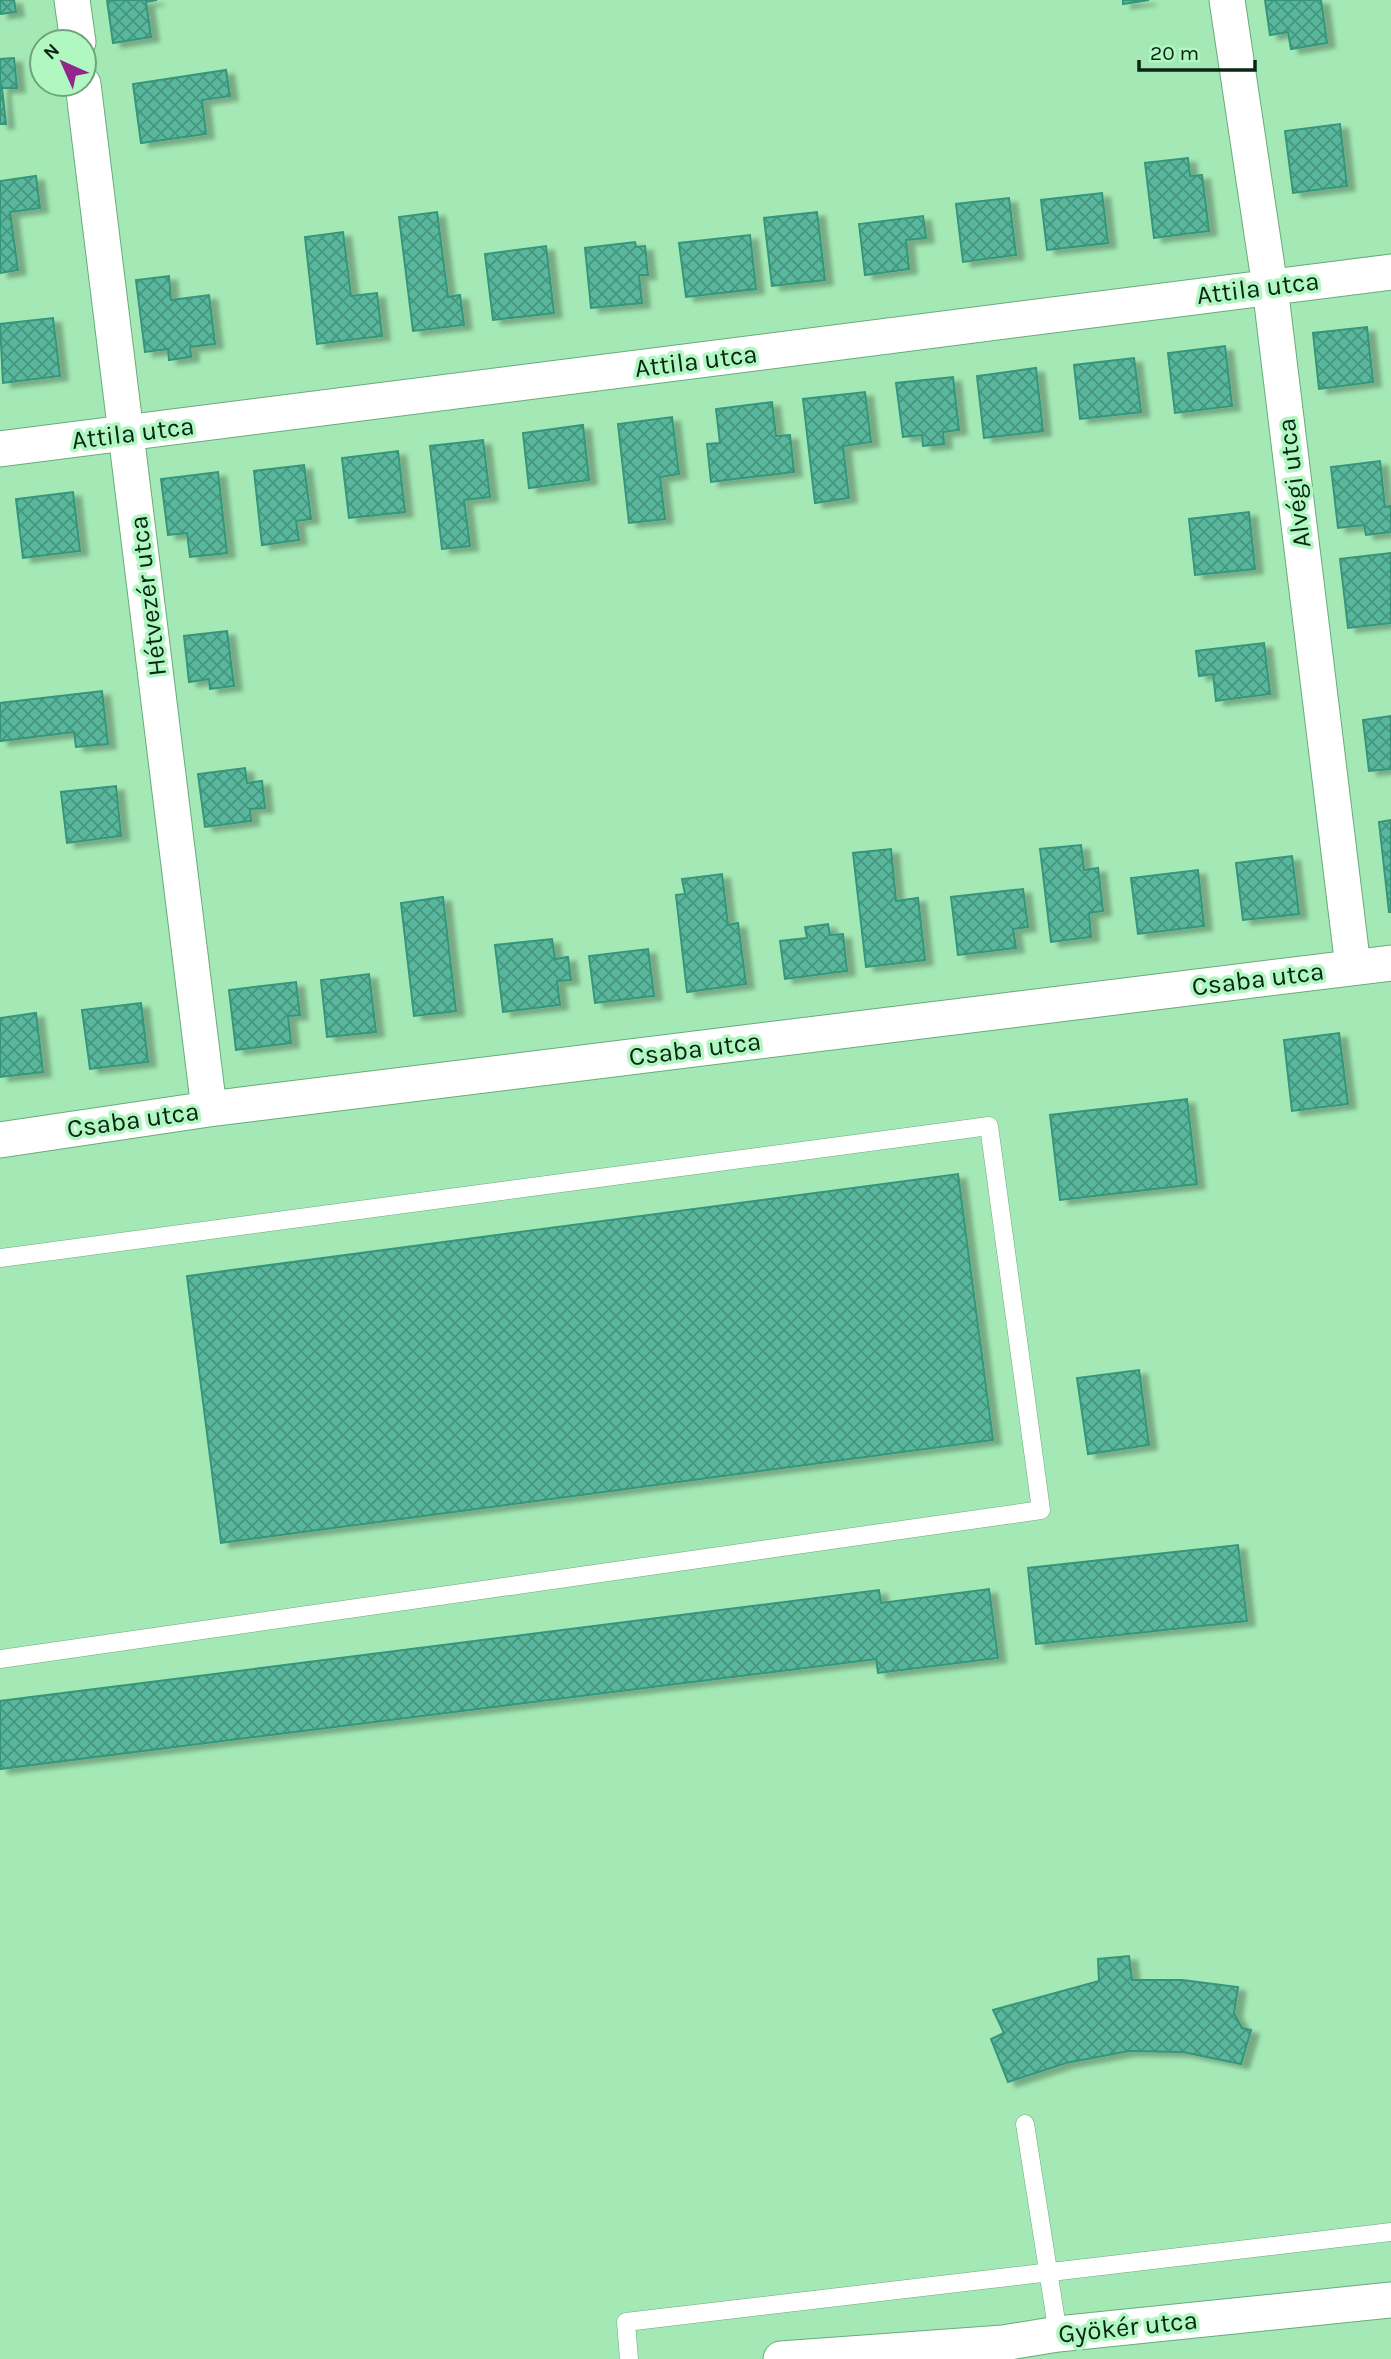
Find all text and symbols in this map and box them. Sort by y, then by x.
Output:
north arrow [28,28,98,98]
scale bar [1139,28,1254,72]
text: N [39,39,64,64]
text: 20 m [1150,41,1199,65]
street label: Attila utca [1195,265,1321,311]
street label: Attila utca [633,338,759,384]
street label: Attila utca [70,410,196,456]
street label: Alvégi utca [1271,416,1317,550]
street label: Hétvezér utca [123,514,173,678]
street label: Csaba utca [1190,956,1326,1002]
street label: Csaba utca [627,1026,763,1072]
street label: Csaba utca [65,1095,201,1145]
street label: Gyökér utca [1057,2304,1199,2350]

